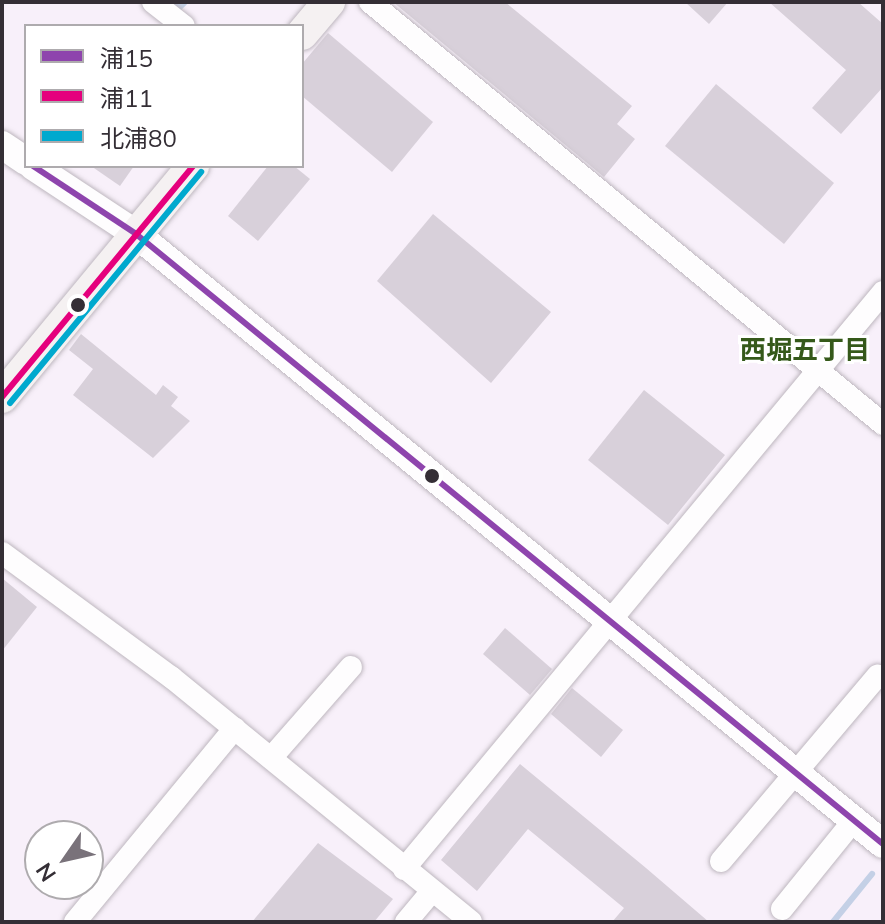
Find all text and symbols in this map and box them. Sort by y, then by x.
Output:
legend [24,24,304,168]
text: 浦15 [100,43,153,73]
text: 浦11 [100,83,153,113]
text: 北浦80 [100,123,177,153]
unlabelled marker [70,297,86,313]
district label: 西堀五丁目 [740,334,870,366]
unlabelled marker [424,468,440,484]
north arrow [24,820,104,900]
text: N [30,858,62,887]

